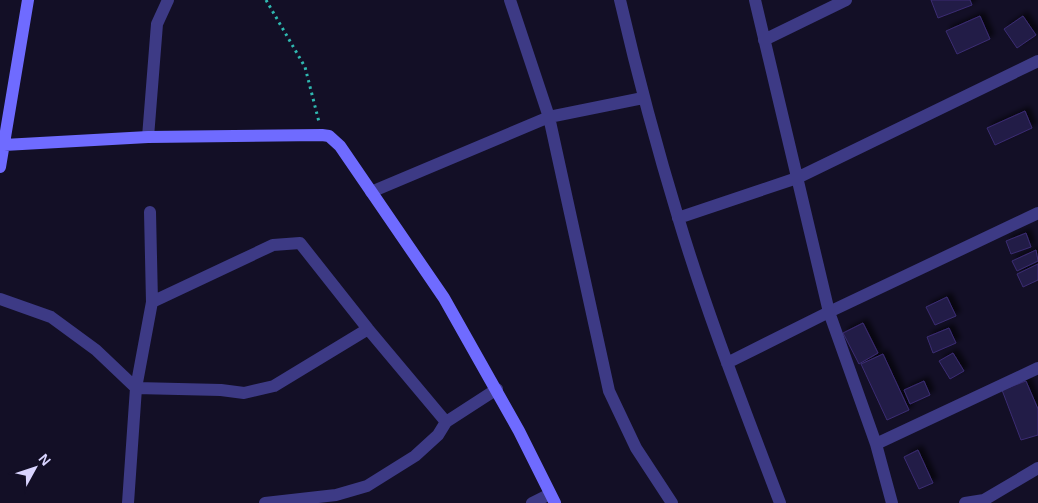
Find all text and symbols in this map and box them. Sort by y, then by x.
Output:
north arrow [10,443,60,493]
text: N [36,451,54,469]

